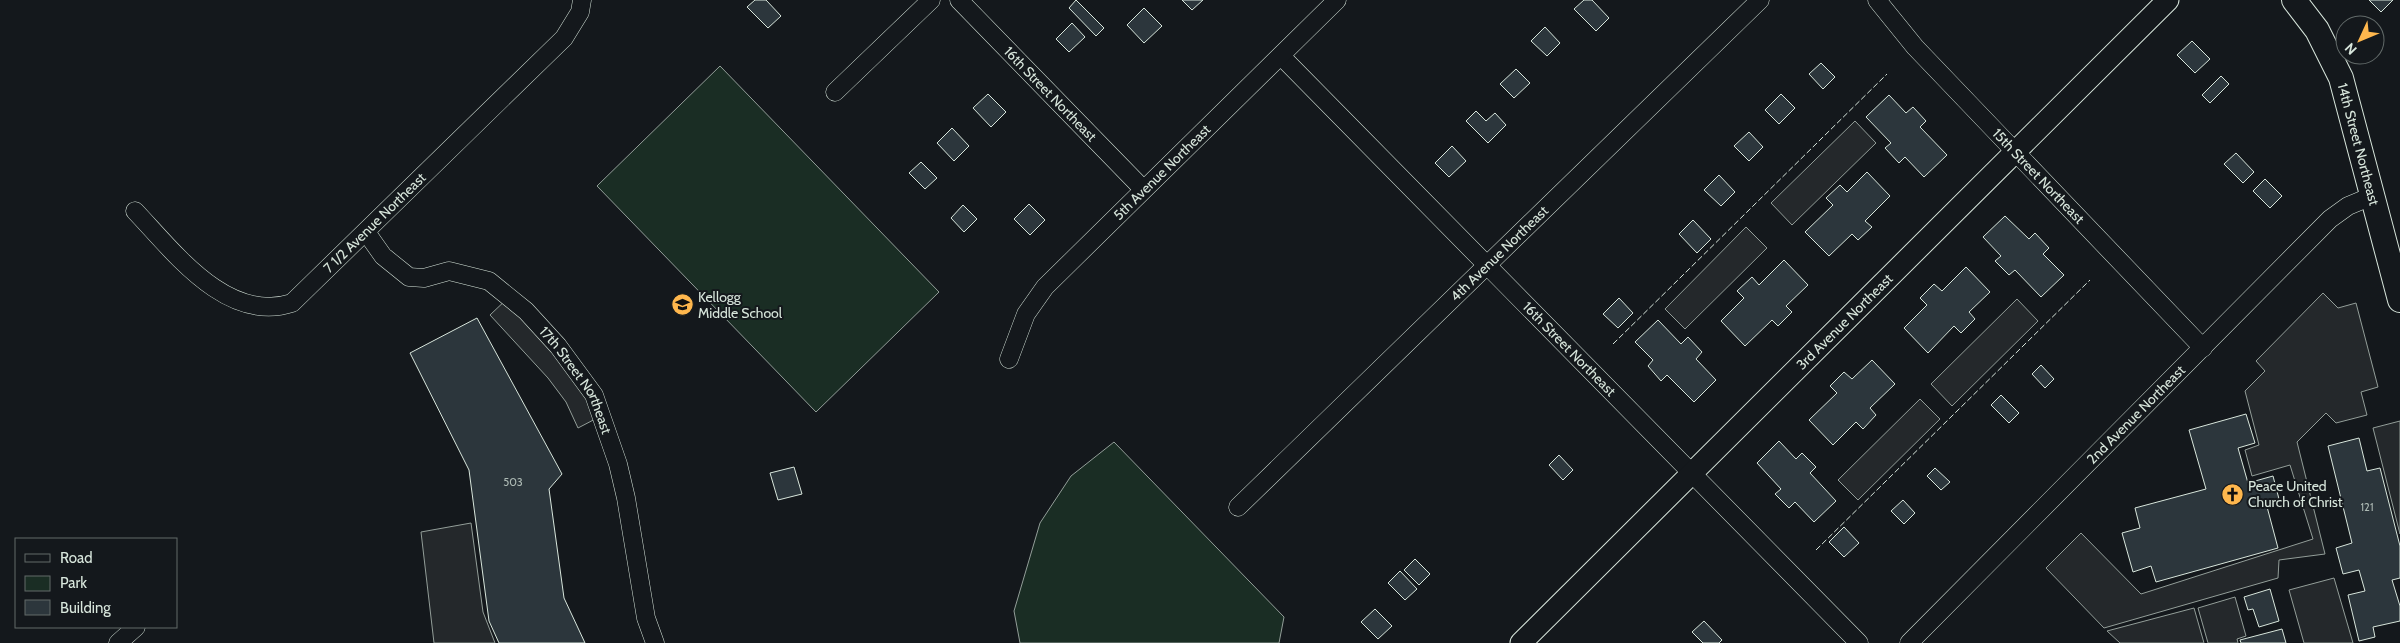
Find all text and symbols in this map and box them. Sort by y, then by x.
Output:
north arrow [2335,15,2385,65]
text: N [2341,39,2361,59]
street label: 16th Street Northeast [1000,43,1101,145]
street label: 14th Street Northeast [2334,81,2384,208]
street label: 5th Avenue Northeast [1110,120,1214,224]
street label: 15th Street Northeast [1989,125,2088,228]
street label: 7 1/2 Avenue Northeast [320,169,430,276]
street label: 4th Avenue Northeast [1446,202,1552,305]
street label: 3rd Avenue Northeast [1792,270,1897,373]
place label: Kellogg Middle School [698,288,783,322]
school or university icon: Kellogg Middle School [670,293,694,317]
street label: 16th Street Northeast [1519,298,1620,400]
street label: 17th Street Northeast [535,323,616,436]
street label: 2nd Avenue Northeast [2083,361,2189,468]
house number: 503 [503,475,523,489]
place label: Peace United Church of Christ [2248,477,2343,511]
church icon: Peace United Church of Christ [2220,482,2244,506]
house number: 121 [2361,500,2373,514]
legend [15,538,178,628]
text: Road [60,549,93,567]
text: Park [60,574,87,592]
text: Building [60,599,111,617]

